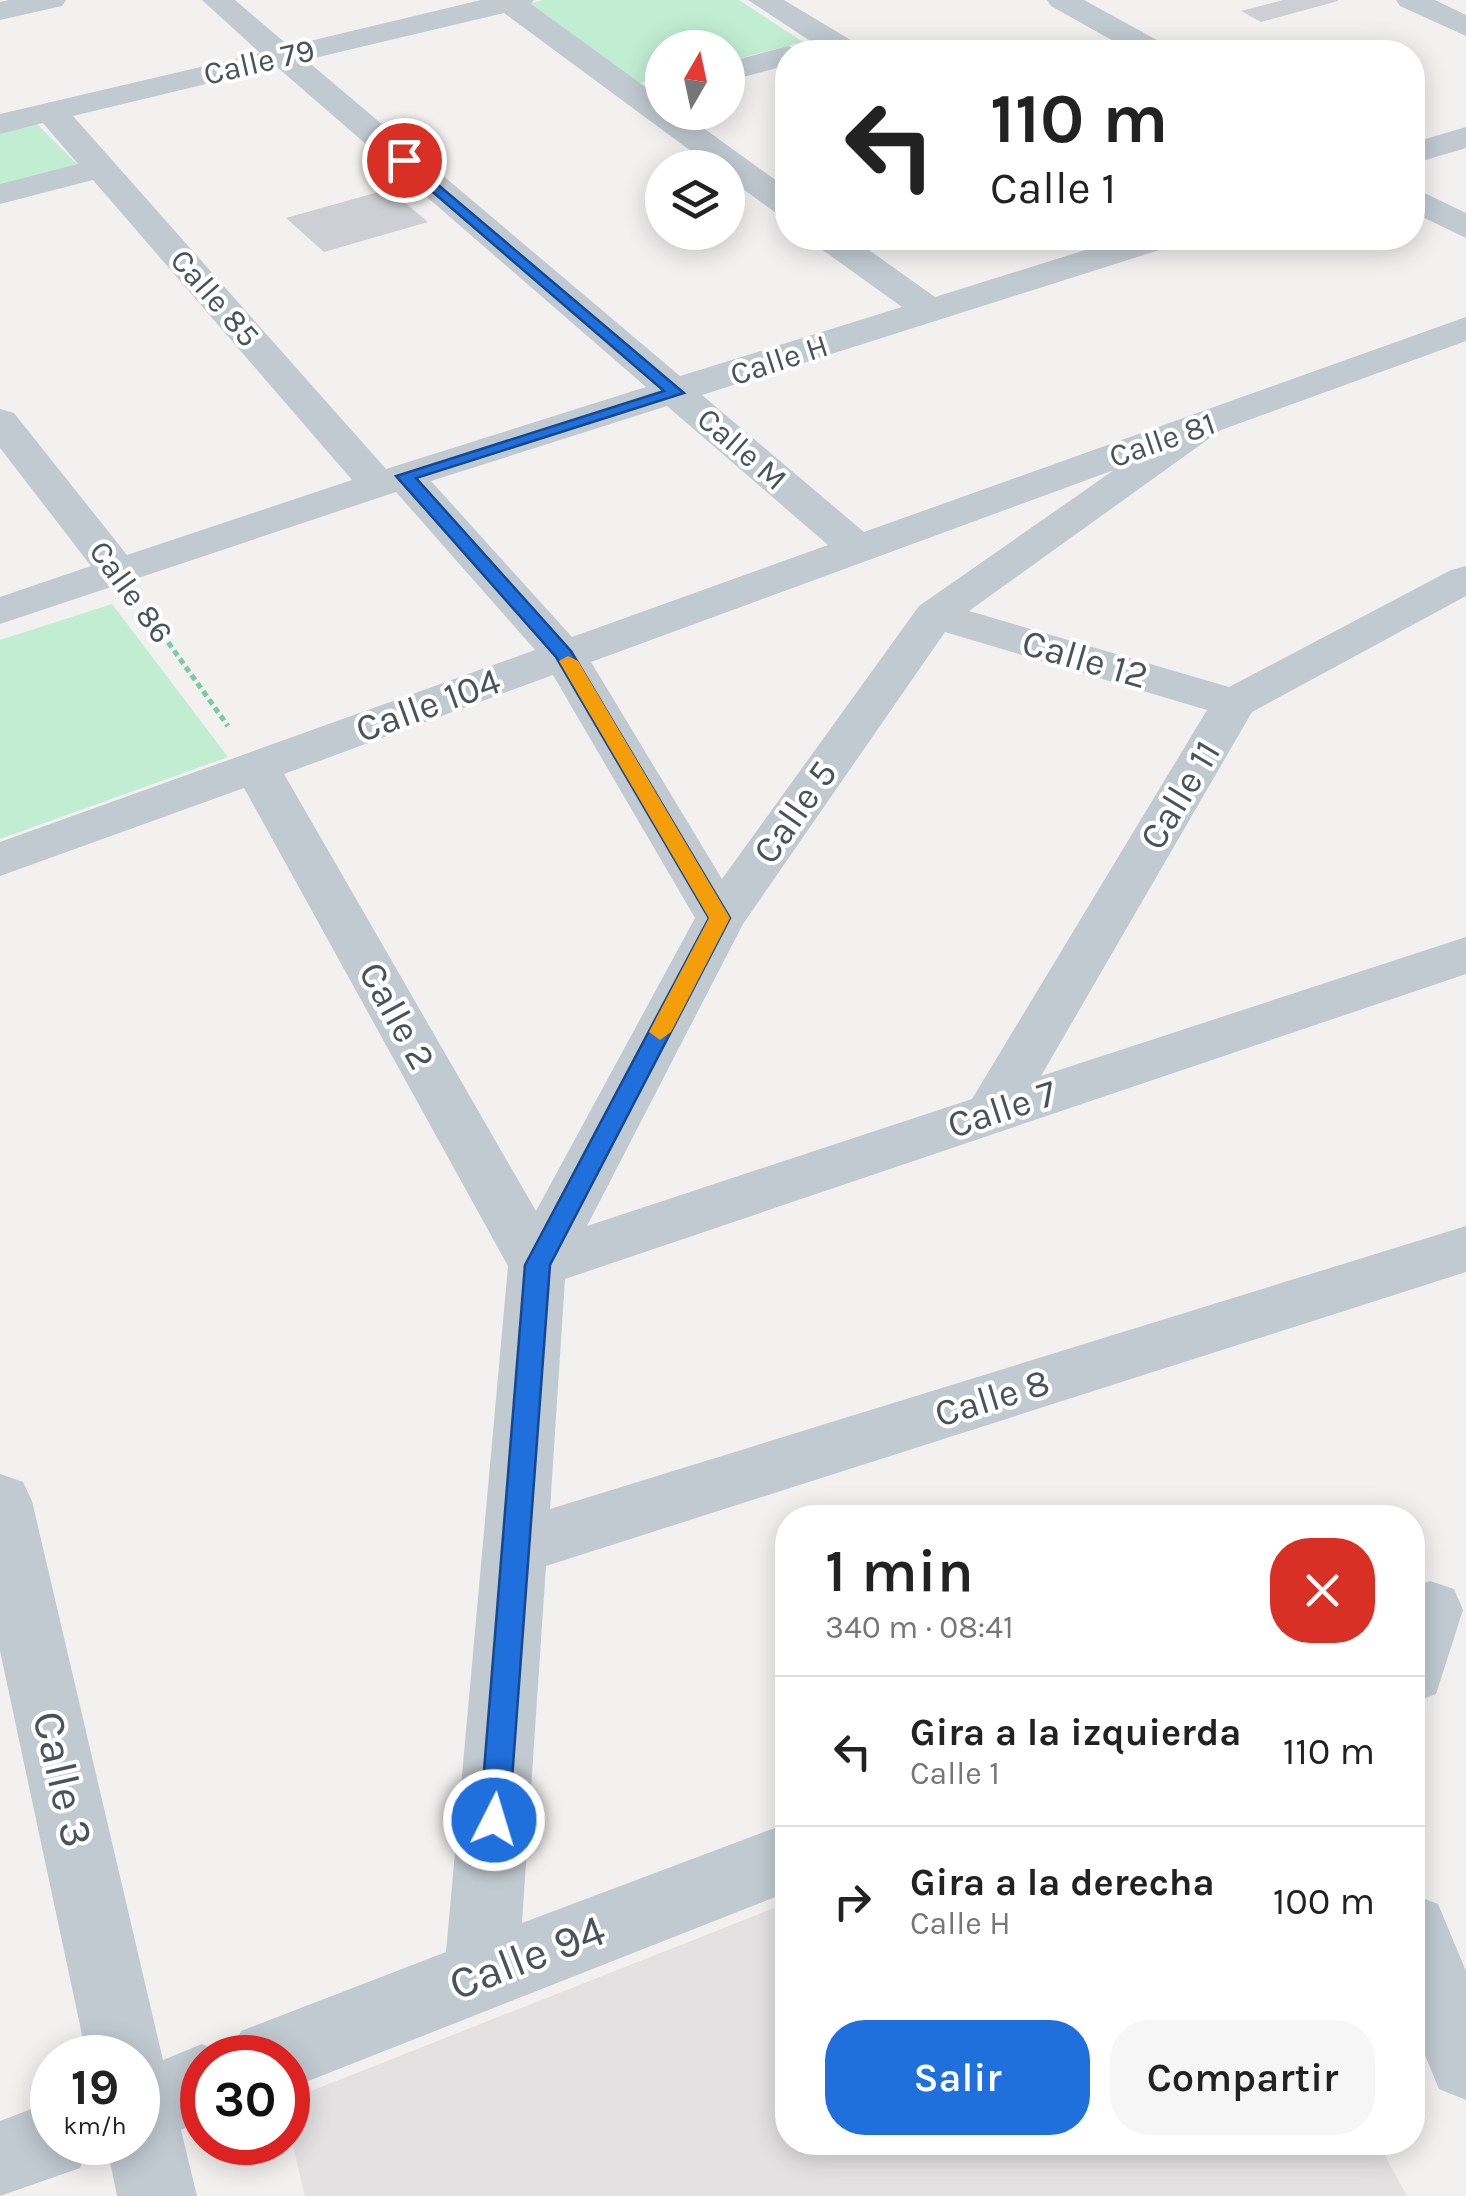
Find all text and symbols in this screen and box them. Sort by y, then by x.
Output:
north arrow [645,30,745,130]
map controls [645,30,745,250]
street label: Calle 79 [200,31,318,93]
text: 110 m [990,78,1168,160]
icon: left [825,80,955,210]
pin [362,118,447,203]
icon: arrive [377,133,432,188]
button: layers [645,150,745,250]
text: Calle 1 [990,162,1116,214]
street label: Calle 85 [163,242,267,354]
street label: Calle H [725,327,833,393]
street label: Calle M [690,400,794,498]
street label: Calle 81 [1104,405,1220,475]
street label: Calle 86 [82,534,180,650]
street label: Calle 12 [1017,620,1153,698]
street label: Calle 104 [350,658,506,752]
street label: Calle 11 [1130,732,1230,858]
street label: Calle 5 [743,752,847,872]
street label: Calle 2 [349,954,445,1078]
street label: Calle 7 [942,1070,1062,1148]
street label: Calle 8 [929,1359,1055,1437]
text: 1 min [825,1536,974,1606]
button: close [1270,1538,1375,1643]
text: 340 m · 08:41 [825,1609,1014,1646]
street label: Calle 3 [22,1706,104,1852]
text: Gira a la izquierda [910,1710,1242,1755]
icon: left [825,1724,880,1779]
text: 110 m [1283,1729,1375,1774]
text: Calle 1 [910,1755,1000,1792]
position arrow [442,1768,546,1872]
text: Gira a la derecha [910,1860,1215,1905]
icon: right [825,1874,880,1929]
text: 100 m [1273,1879,1375,1924]
street label: Calle 94 [442,1904,612,2010]
text: Calle H [910,1905,1011,1942]
button: Salir [825,2020,1090,2135]
button: Compartir [1110,2020,1375,2135]
speed limit sign: 30 [180,2035,310,2165]
text: 19 [71,2058,119,2117]
text: km/h [63,2111,127,2140]

